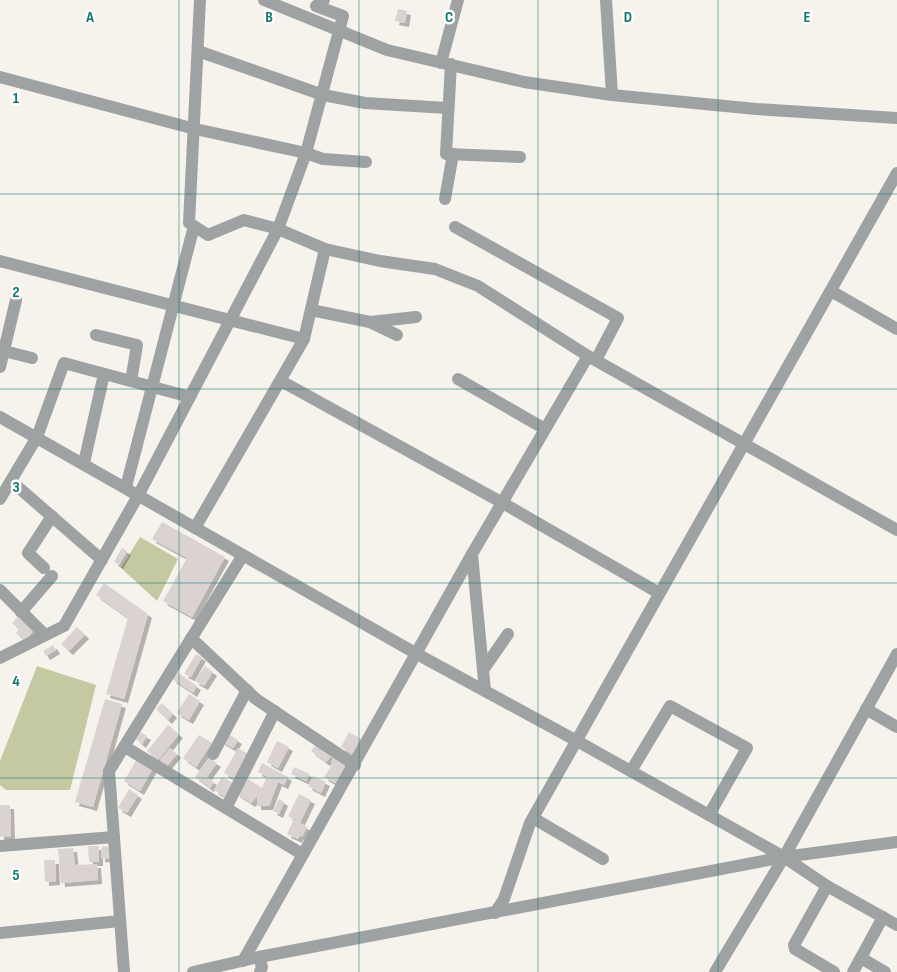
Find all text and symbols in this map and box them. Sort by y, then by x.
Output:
text: A [85,8,94,27]
text: B [265,8,273,27]
text: C [445,8,453,27]
text: D [624,8,632,27]
text: E [804,8,811,27]
text: 1 [13,89,20,108]
text: 2 [12,283,20,302]
text: 3 [12,478,20,497]
text: 4 [12,672,20,691]
text: 5 [12,866,20,885]

